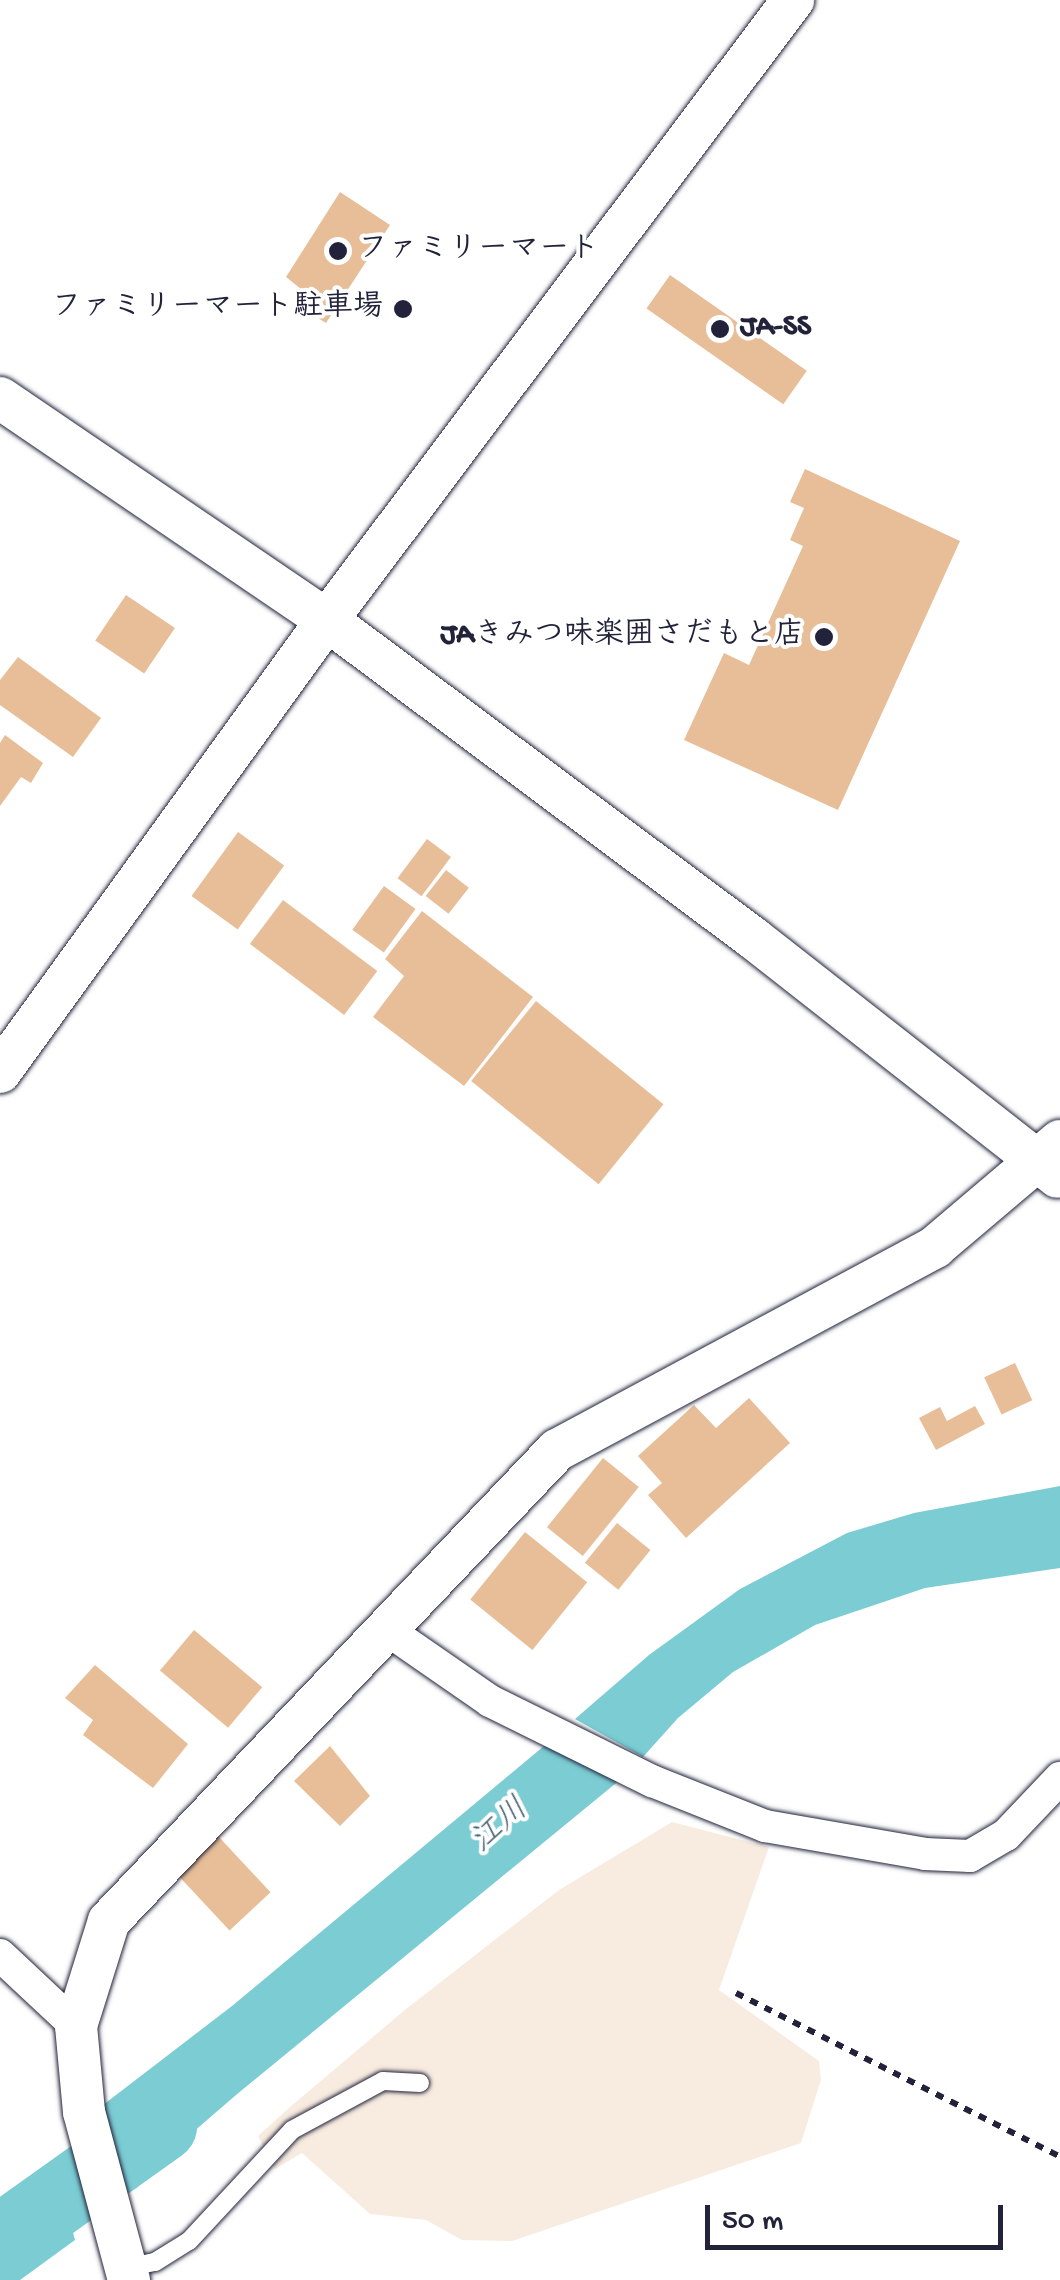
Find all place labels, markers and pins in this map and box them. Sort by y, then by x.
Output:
place label: ファミリーマート [358,233,598,269]
marker: ファミリーマート [327,240,349,262]
place label: ファミリーマート駐車場 [53,291,383,327]
marker: ファミリーマート駐車場 [392,298,414,320]
place label: JA-SS [740,311,811,347]
marker: JA-SS [709,318,731,340]
place label: JAきみつ味楽囲さだもと店 [440,619,804,655]
marker: JAきみつ味楽囲さだもと店 [813,626,835,648]

